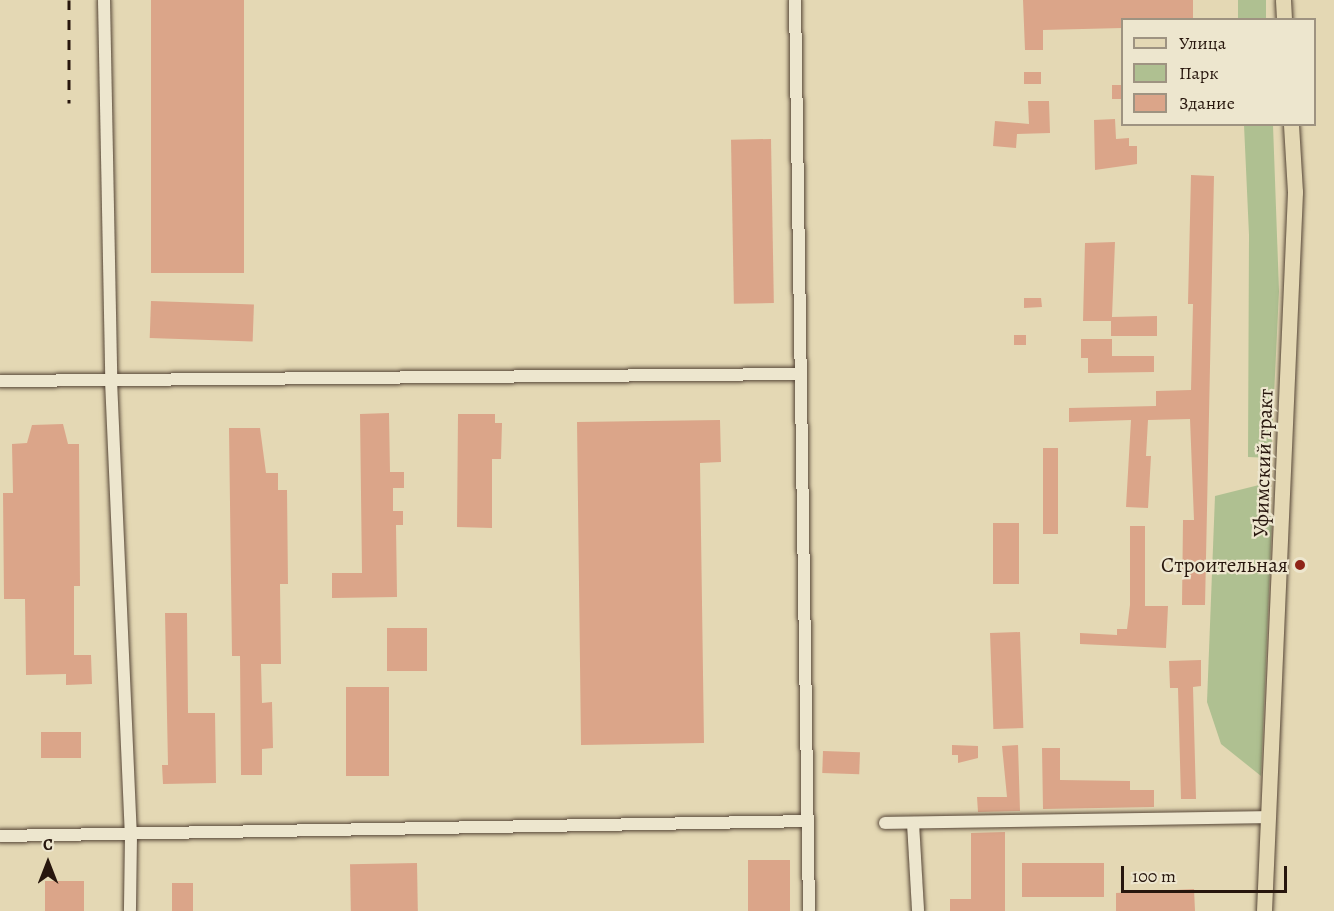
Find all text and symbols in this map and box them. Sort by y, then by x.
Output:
legend [1121,18,1316,126]
text: Улица [1179,31,1226,55]
text: Парк [1179,61,1219,85]
text: Здание [1179,91,1235,115]
street label: Уфимский тракт [1248,388,1278,538]
place label: Строительная [1161,552,1288,578]
marker: Строительная [1293,558,1307,572]
north arrow [18,833,78,893]
text: С [43,834,53,856]
scale bar [1124,854,1290,892]
text: 100 m [1132,864,1176,888]

